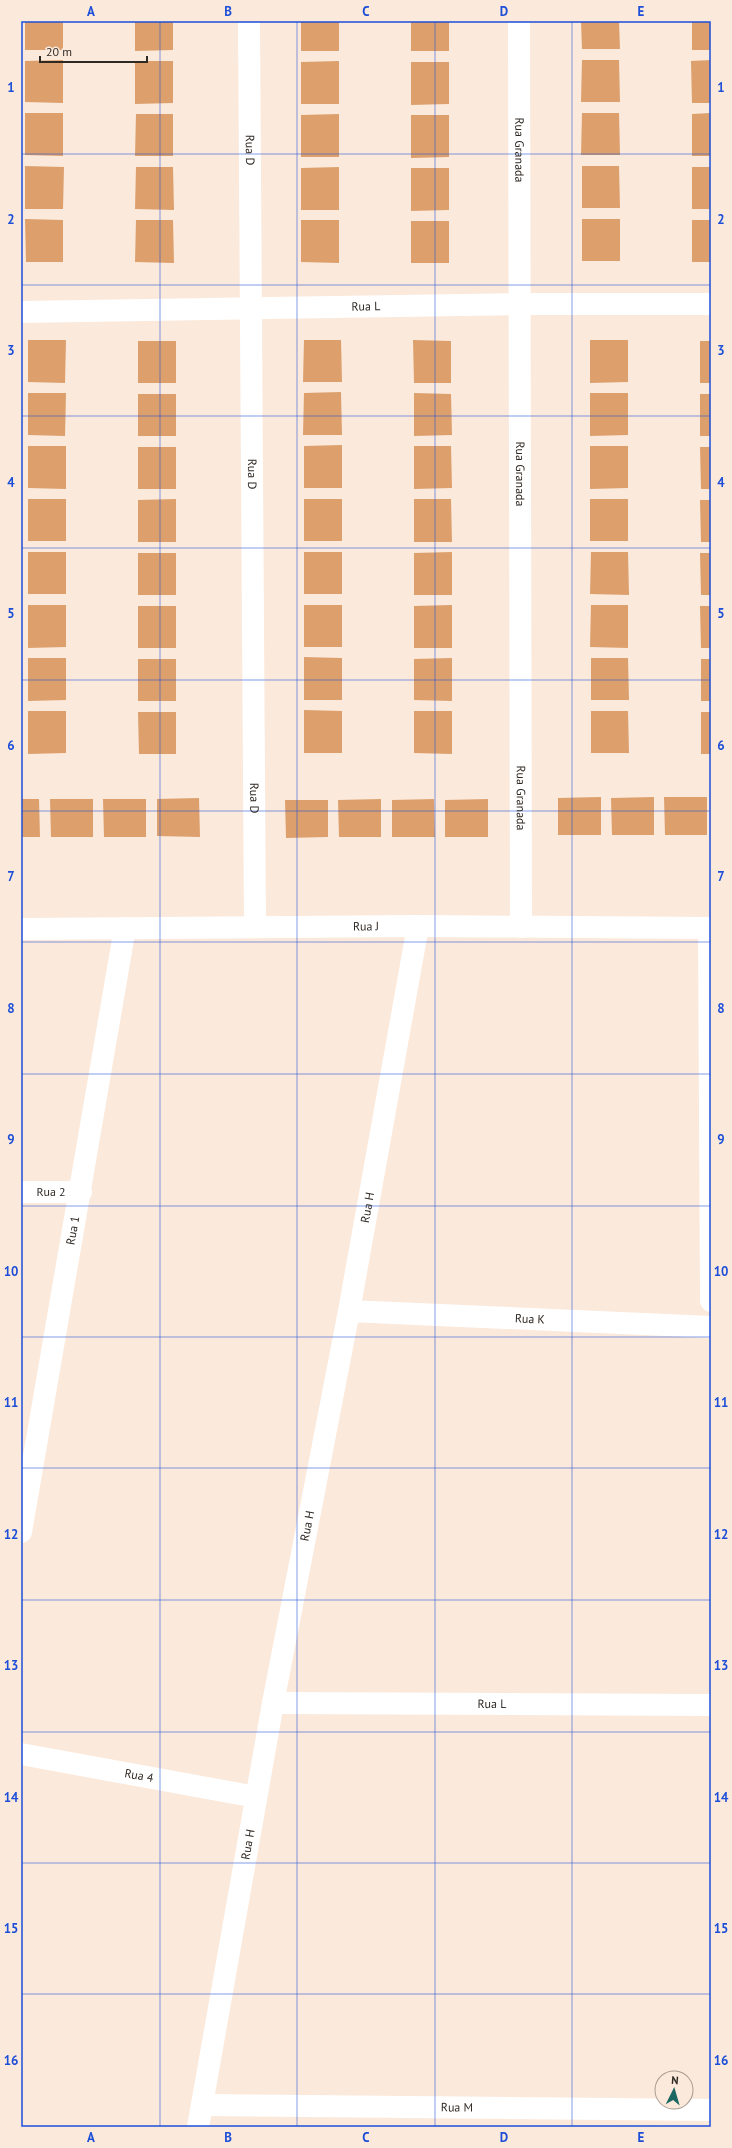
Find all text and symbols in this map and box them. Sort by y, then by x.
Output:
text: A [87,3,95,20]
text: B [224,3,232,20]
text: C [362,3,370,20]
text: D [500,3,508,20]
text: E [638,3,645,20]
scale bar [40,38,147,64]
text: 20 m [46,44,72,59]
text: 1 [7,79,15,96]
text: 1 [717,79,725,96]
street label: Rua Granada [512,117,527,183]
street label: Rua D [243,135,258,165]
text: 2 [7,211,15,228]
text: 2 [717,211,725,228]
street label: Rua L [351,298,381,314]
text: 3 [7,342,15,359]
text: 3 [717,342,725,359]
street label: Rua Granada [513,441,528,507]
street label: Rua D [245,459,260,489]
text: 4 [7,474,15,491]
text: 4 [717,474,725,491]
text: 5 [7,605,15,622]
text: 5 [717,605,725,622]
text: 6 [7,737,15,754]
text: 6 [717,737,725,754]
street label: Rua Granada [514,765,529,831]
street label: Rua D [247,783,262,813]
text: 7 [7,868,15,885]
text: 7 [717,868,725,885]
street label: Rua J [353,918,379,933]
text: 8 [7,1000,15,1017]
text: 8 [717,1000,725,1017]
text: 9 [7,1131,15,1148]
text: 9 [717,1131,725,1148]
street label: Rua 2 [36,1184,66,1199]
street label: Rua H [357,1191,377,1224]
street label: Rua 1 [63,1215,82,1246]
text: 10 [4,1263,18,1280]
text: 10 [714,1263,728,1280]
street label: Rua K [515,1310,545,1327]
text: 11 [4,1394,18,1411]
text: 11 [714,1394,728,1411]
street label: Rua H [297,1509,317,1542]
text: 12 [4,1526,18,1543]
text: 12 [714,1526,728,1543]
text: 13 [4,1657,18,1674]
text: 13 [714,1657,728,1674]
street label: Rua L [478,1696,506,1711]
street label: Rua 4 [123,1765,155,1785]
text: 14 [4,1789,19,1806]
text: 14 [714,1789,729,1806]
street label: Rua H [237,1828,258,1861]
text: 15 [4,1920,18,1937]
text: 15 [714,1920,728,1937]
text: 16 [4,2052,18,2069]
text: 16 [714,2052,728,2069]
north arrow [654,2070,694,2110]
text: N [671,2073,679,2087]
street label: Rua M [441,2099,473,2115]
text: A [87,2129,95,2146]
text: B [224,2129,232,2146]
text: C [362,2129,370,2146]
text: D [500,2129,508,2146]
text: E [638,2129,645,2146]

